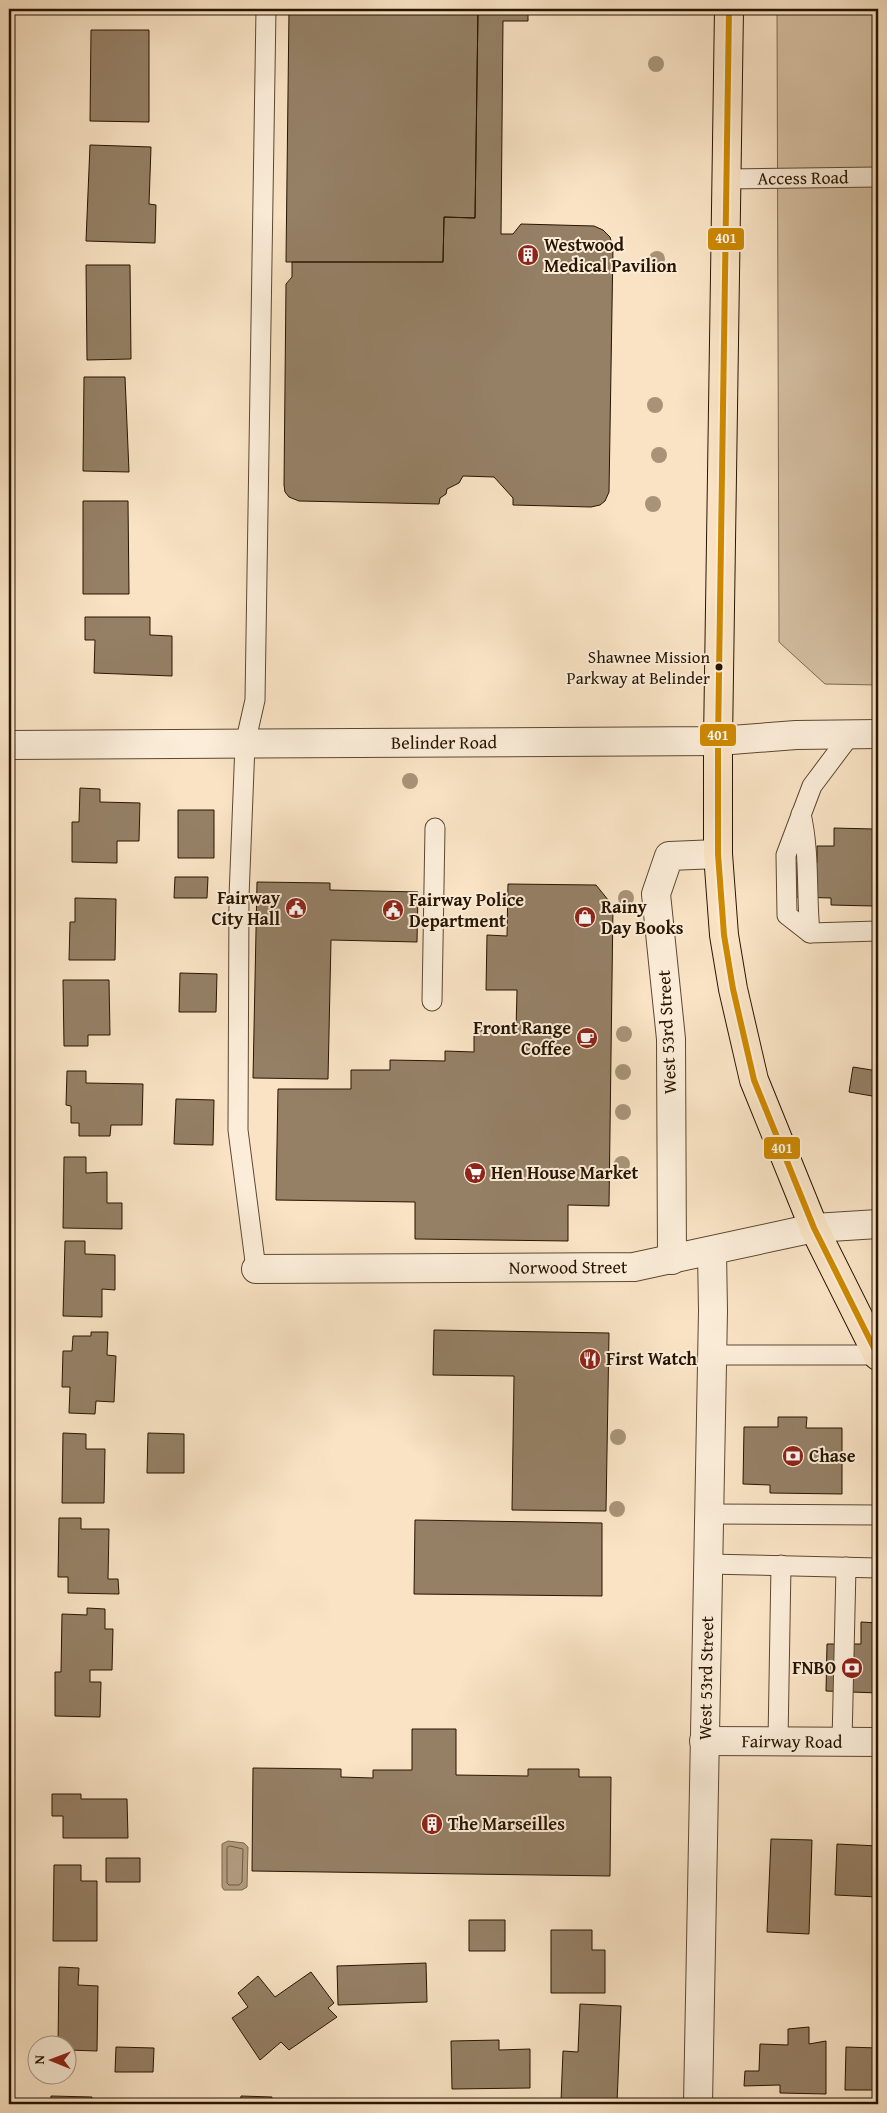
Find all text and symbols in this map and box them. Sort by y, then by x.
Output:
street label: Access Road [757,163,849,192]
line badge: 401 [707,227,745,251]
text: 401 [715,228,737,248]
place label: Westwood Medical Pavilion [544,231,677,279]
building icon: Westwood Medical Pavilion [516,243,540,267]
place label: Shawnee Mission Parkway at Belinder [567,644,710,690]
marker: Shawnee Mission Parkway at Belinder [714,662,724,672]
line badge: 401 [699,723,737,747]
text: 401 [707,725,729,745]
street label: Belinder Road [391,728,497,756]
place label: Fairway City Hall [211,884,281,932]
place label: Fairway Police Department [409,886,524,934]
place label: Rainy Day Books [601,893,684,941]
public building icon: Fairway City Hall [284,896,308,920]
public building icon: Fairway Police Department [381,898,405,922]
shop icon: Rainy Day Books [573,905,597,929]
street label: West 53rd Street [650,969,683,1095]
place label: Front Range Coffee [473,1014,571,1062]
cafe icon: Front Range Coffee [575,1026,599,1050]
line badge: 401 [763,1136,801,1160]
text: 401 [771,1138,793,1158]
place label: Hen House Market [491,1159,639,1186]
supermarket icon: Hen House Market [463,1161,487,1185]
street label: Norwood Street [509,1253,628,1281]
place label: First Watch [606,1345,697,1372]
restaurant icon: First Watch [578,1347,602,1371]
place label: Chase [809,1442,856,1469]
bank icon: Chase [781,1444,805,1468]
street label: West 53rd Street [691,1615,720,1740]
place label: FNBO [792,1654,836,1681]
bank icon: FNBO [840,1656,864,1680]
street label: Fairway Road [742,1727,843,1755]
place label: The Marseilles [448,1810,565,1837]
building icon: The Marseilles [420,1812,444,1836]
north arrow [28,2036,78,2086]
text: N [29,2054,49,2065]

